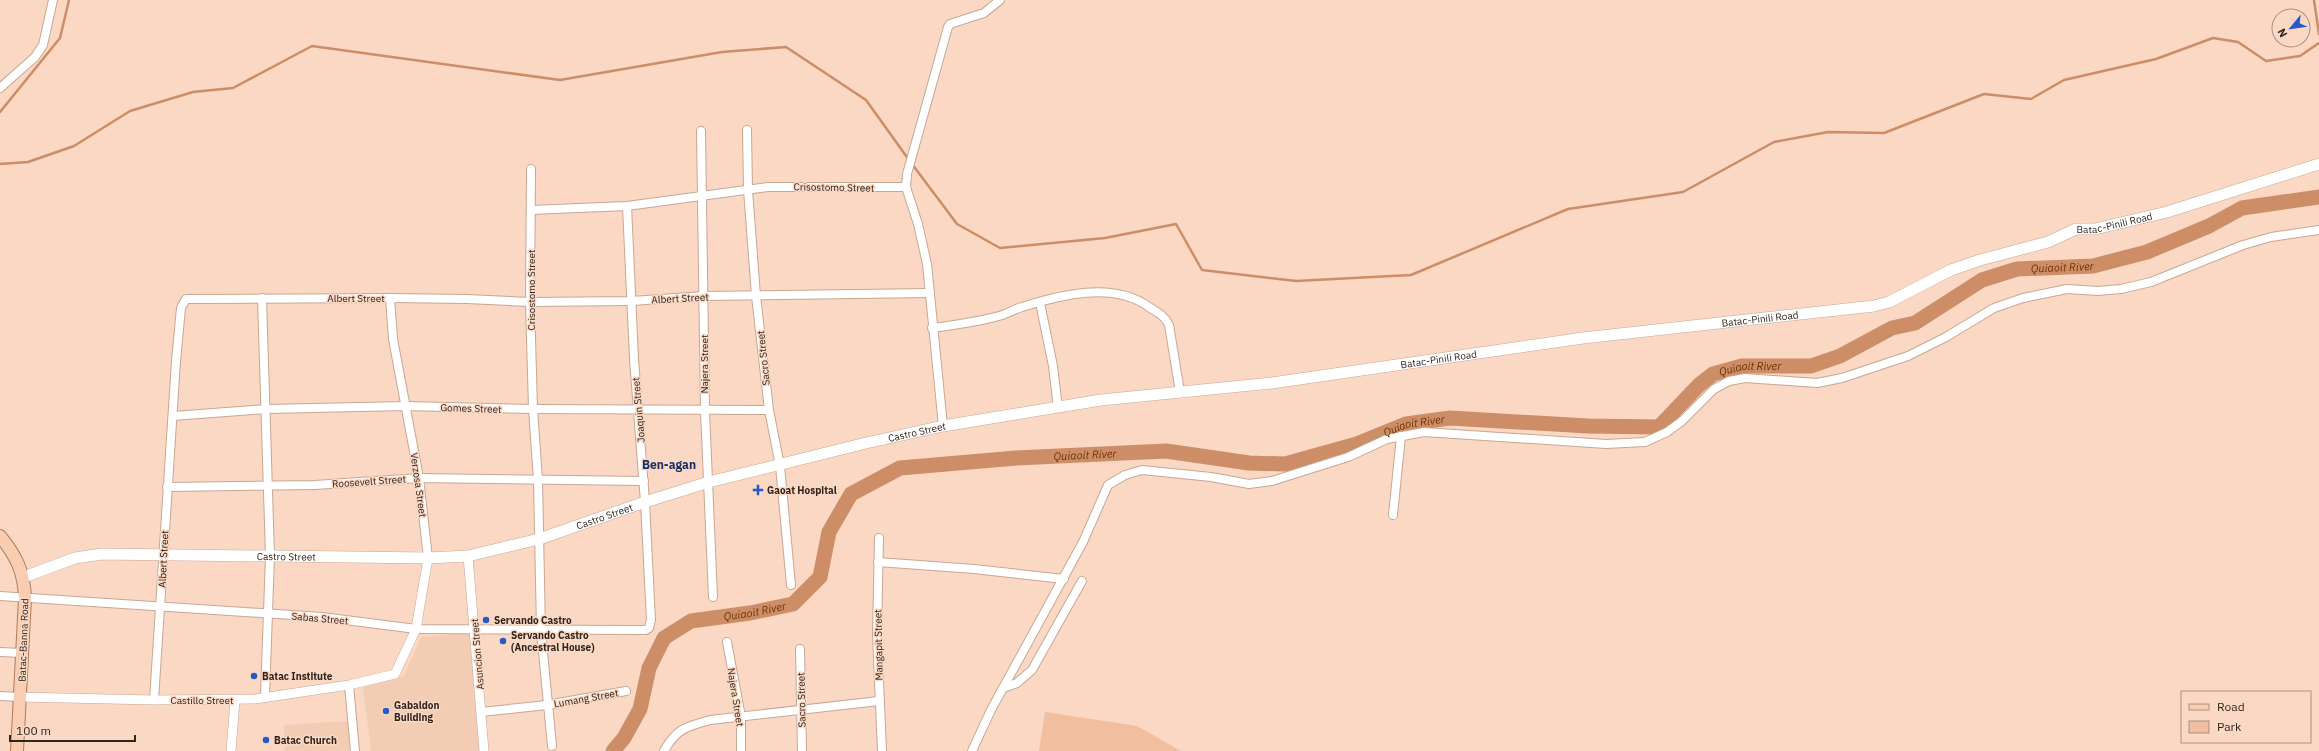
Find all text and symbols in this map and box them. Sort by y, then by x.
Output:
north arrow [2271,8,2311,48]
text: N [2274,26,2290,40]
street label: Crisostomo Street [793,180,875,195]
street label: Batac-Pinili Road [2077,210,2154,236]
street label: Crisostomo Street [525,249,538,330]
water label: Quiaoit River [2031,259,2095,275]
street label: Albert Street [651,290,710,306]
street label: Albert Street [327,292,385,305]
street label: Batac-Pinili Road [1721,308,1799,330]
street label: Sacro Street [754,329,773,386]
street label: Najera Street [698,334,711,394]
street label: Batac-Pinili Road [1400,347,1478,371]
water label: Quiaoit River [1717,359,1782,379]
street label: Joaquin Street [629,376,648,443]
street label: Gomes Street [440,401,502,416]
water label: Quiaoit River [1381,412,1446,440]
street label: Castro Street [887,420,947,445]
water label: Quiaoit River [1053,446,1118,463]
street label: Verzosa Street [408,452,430,519]
district label: Ben-agan [642,457,696,472]
street label: Roosevelt Street [332,472,407,491]
marker: Gaoat Hospital [752,484,764,496]
place label: Gaoat Hospital [767,484,837,497]
street label: Castro Street [575,501,635,533]
street label: Albert Street [156,530,172,588]
street label: Castro Street [257,550,316,564]
street label: Batac-Banna Road [16,598,31,682]
water label: Quiaoit River [723,599,788,623]
street label: Mangapit Street [871,609,886,681]
street label: Sabas Street [291,610,349,627]
place label: Servando Castro [494,614,572,627]
marker: Servando Castro [481,615,491,625]
street label: Asuncion Street [468,617,487,690]
place label: Servando Castro (Ancestral House) [511,629,595,654]
marker: Servando Castro (Ancestral House) [498,636,508,646]
street label: Najera Street [724,667,747,728]
place label: Batac Institute [262,670,333,683]
marker: Batac Institute [249,671,259,681]
street label: Sacro Street [795,672,808,728]
street label: Lumang Street [553,686,620,711]
legend [2181,691,2311,743]
street label: Castillo Street [170,694,234,707]
place label: Gabaldon Building [394,699,439,724]
text: Road [2217,699,2245,714]
marker: Gabaldon Building [381,706,391,716]
scale bar [10,717,135,743]
text: Park [2217,719,2242,734]
text: 100 m [16,723,51,738]
place label: Batac Church [274,734,337,747]
marker: Batac Church [261,735,271,745]

